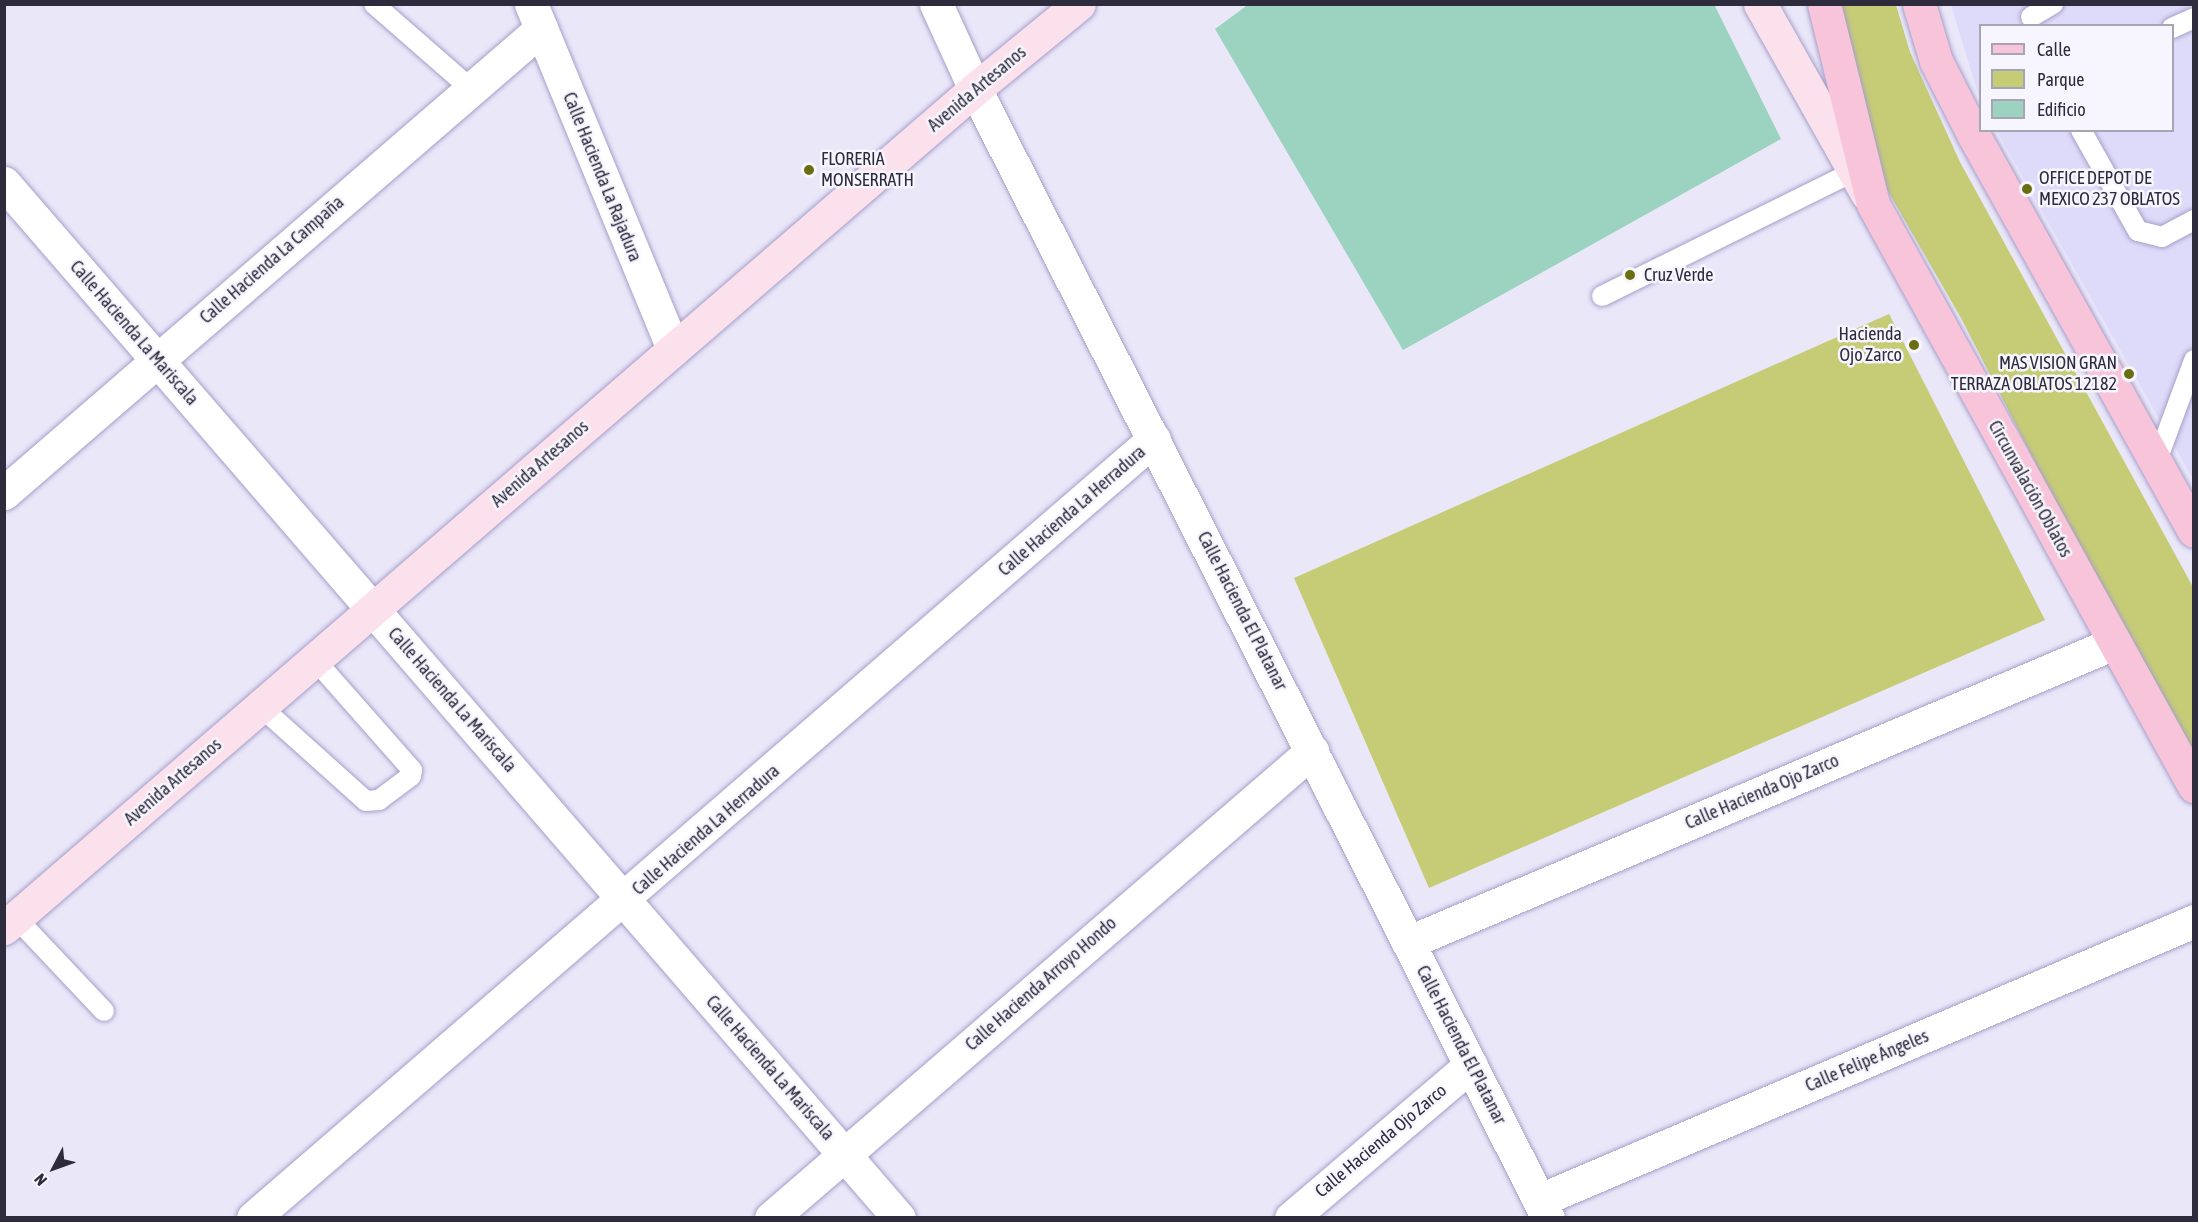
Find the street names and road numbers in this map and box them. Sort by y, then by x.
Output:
street label: Avenida Artesanos [923,42,1031,136]
street label: Calle Hacienda La Rajadura [558,89,646,265]
street label: Calle Hacienda La Campaña [196,192,348,328]
street label: Calle Hacienda La Mariscala [65,256,203,410]
street label: Avenida Artesanos [487,416,593,512]
street label: Circunvalación Oblatos [1984,417,2076,561]
street label: Calle Hacienda La Herradura [994,441,1150,581]
street label: Calle Hacienda El Platanar [1193,528,1291,694]
street label: Calle Hacienda La Mariscala [383,623,521,777]
street label: Avenida Artesanos [120,734,226,830]
street label: Calle Hacienda Ojo Zarco [1682,750,1842,834]
street label: Calle Hacienda La Herradura [628,760,784,900]
street label: Calle Hacienda Arroyo Hondo [961,913,1121,1055]
street label: Calle Hacienda El Platanar [1412,962,1510,1128]
street label: Calle Hacienda La Mariscala [701,991,839,1145]
street label: Calle Felipe Ángeles [1802,1025,1932,1097]
street label: Calle Hacienda Ojo Zarco [1311,1080,1451,1202]

